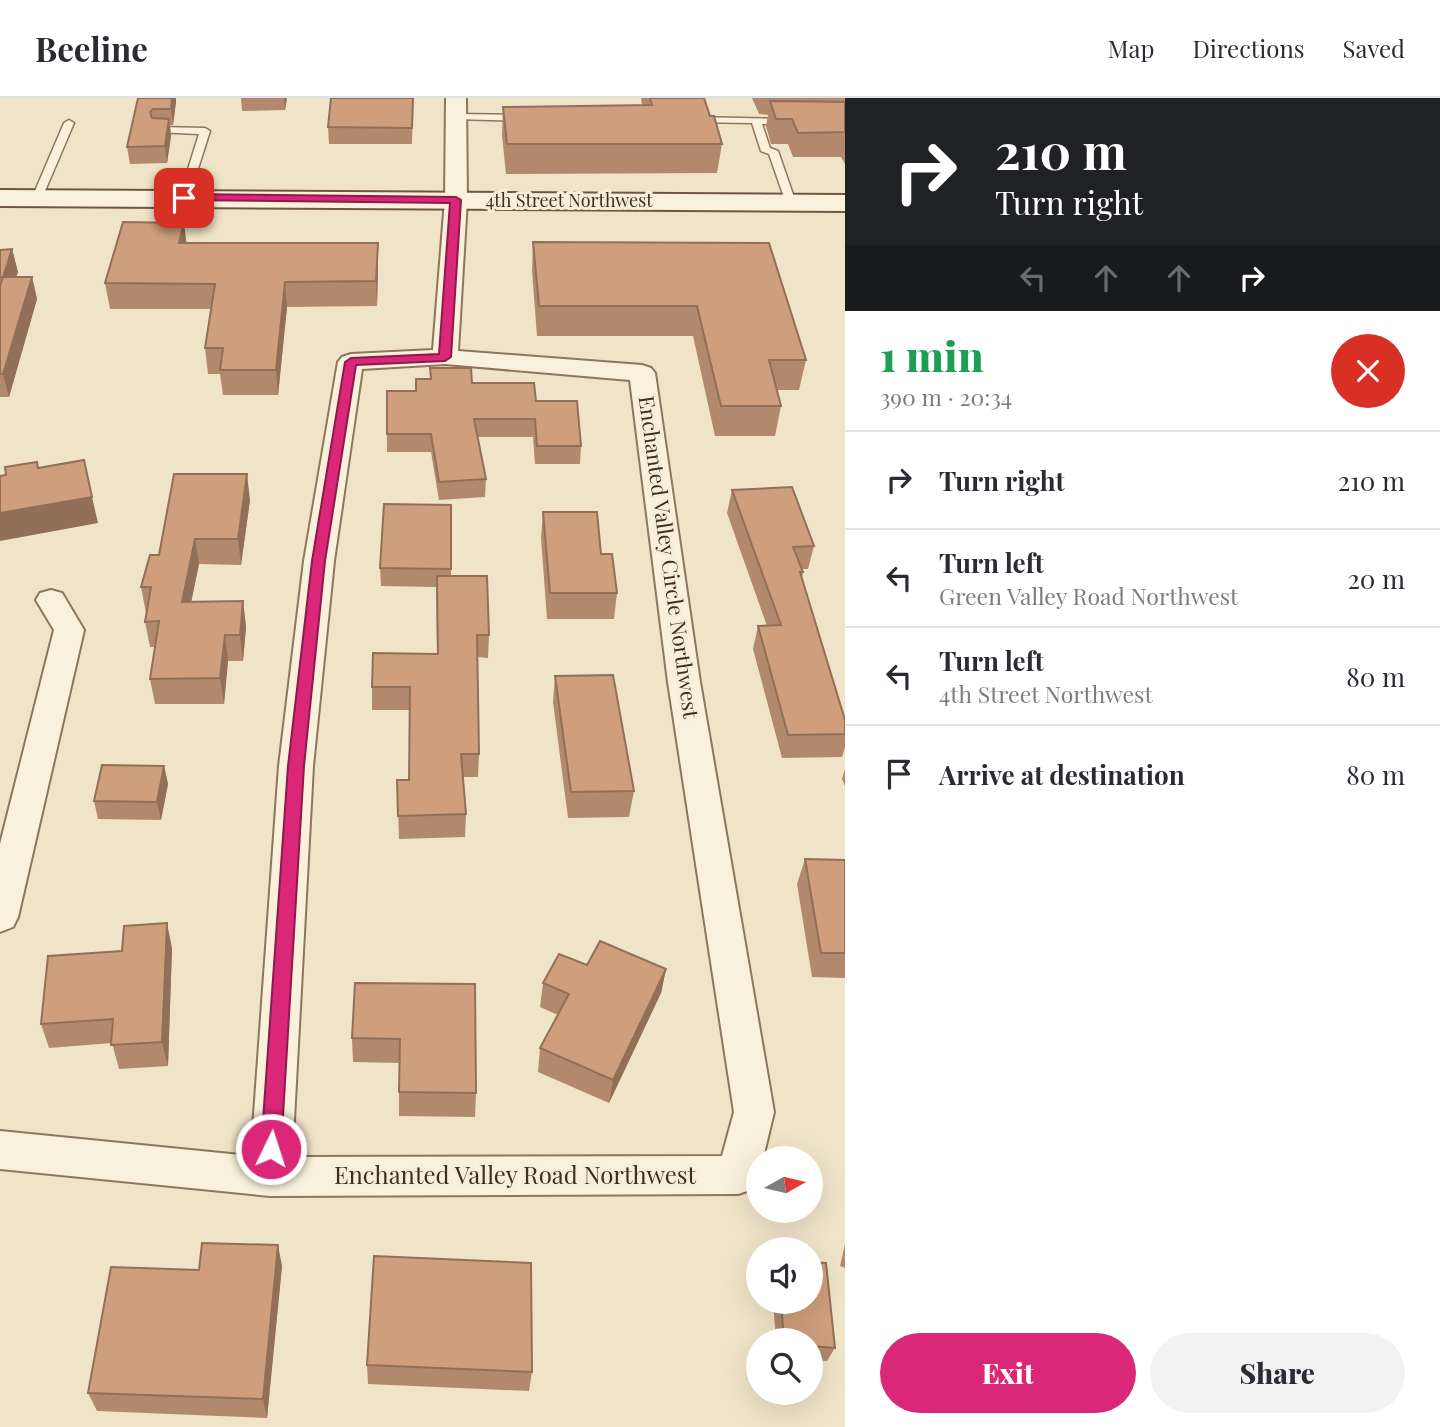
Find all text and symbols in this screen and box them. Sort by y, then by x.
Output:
text: Beeline [35,26,148,70]
text: Map [1108,32,1154,64]
text: Directions [1192,32,1305,64]
text: Saved [1343,32,1405,64]
text: 210 m [995,117,1127,182]
icon: right [880,126,971,217]
pin [154,168,214,228]
icon: arrive [165,179,203,217]
text: Turn right [995,180,1143,223]
street label: 4th Street Northwest [485,188,653,212]
icon: left [1014,259,1052,297]
icon: ahead [1087,259,1125,297]
icon: ahead [1160,259,1198,297]
icon: right [1233,259,1271,297]
text: 1 min [880,327,984,383]
button: close [1331,334,1405,408]
text: 390 m · 20:34 [880,381,1012,412]
street label: Enchanted Valley Circle Northwest [633,394,707,720]
icon: right [880,461,918,499]
text: Turn right [939,463,1065,498]
text: 210 m [1338,463,1405,498]
text: Turn left [939,545,1044,580]
icon: left [880,559,918,597]
text: 20 m [1347,561,1405,596]
text: Green Valley Road Northwest [939,580,1238,611]
text: Turn left [939,643,1044,678]
icon: left [880,657,918,695]
text: 80 m [1346,659,1405,694]
text: 4th Street Northwest [939,678,1153,709]
icon: arrive [880,755,918,793]
text: Arrive at destination [939,757,1185,792]
text: 80 m [1346,757,1405,792]
position arrow [234,1112,308,1186]
north arrow [746,1146,822,1223]
map controls [746,1146,823,1405]
street label: Enchanted Valley Road Northwest [334,1158,697,1190]
button: sound [746,1237,823,1314]
button: search [746,1328,823,1405]
button: Exit [880,1333,1136,1413]
button: Share [1150,1333,1405,1413]

